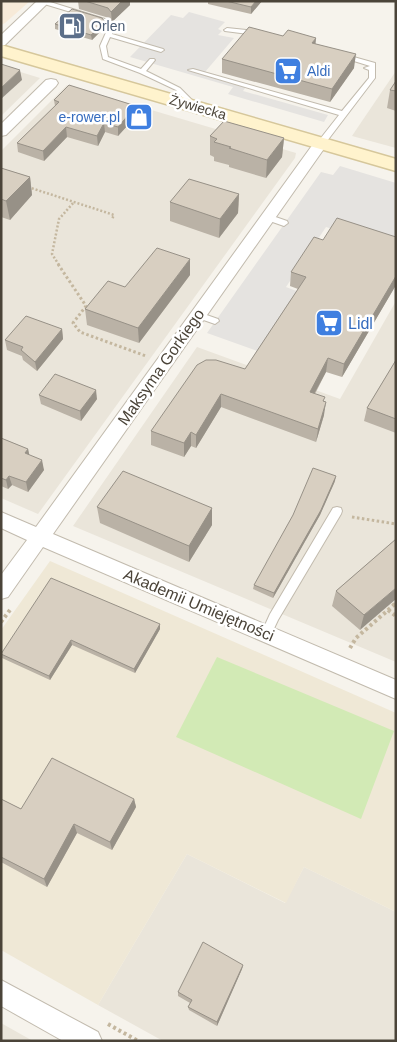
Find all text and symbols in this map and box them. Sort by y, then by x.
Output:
fuel station icon: Orlen [57,11,87,41]
place label: Orlen [91,18,125,34]
supermarket icon: Aldi [273,56,303,86]
place label: Aldi [307,63,330,79]
street label: Żywiecka [168,90,229,123]
shop icon: e-rower.pl [124,102,154,132]
place label: e-rower.pl [59,109,120,125]
street label: Maksyma Gorkiego [115,306,208,428]
supermarket icon: Lidl [314,308,344,338]
place label: Lidl [348,315,373,332]
street label: Akademii Umiejętności [121,566,277,644]

